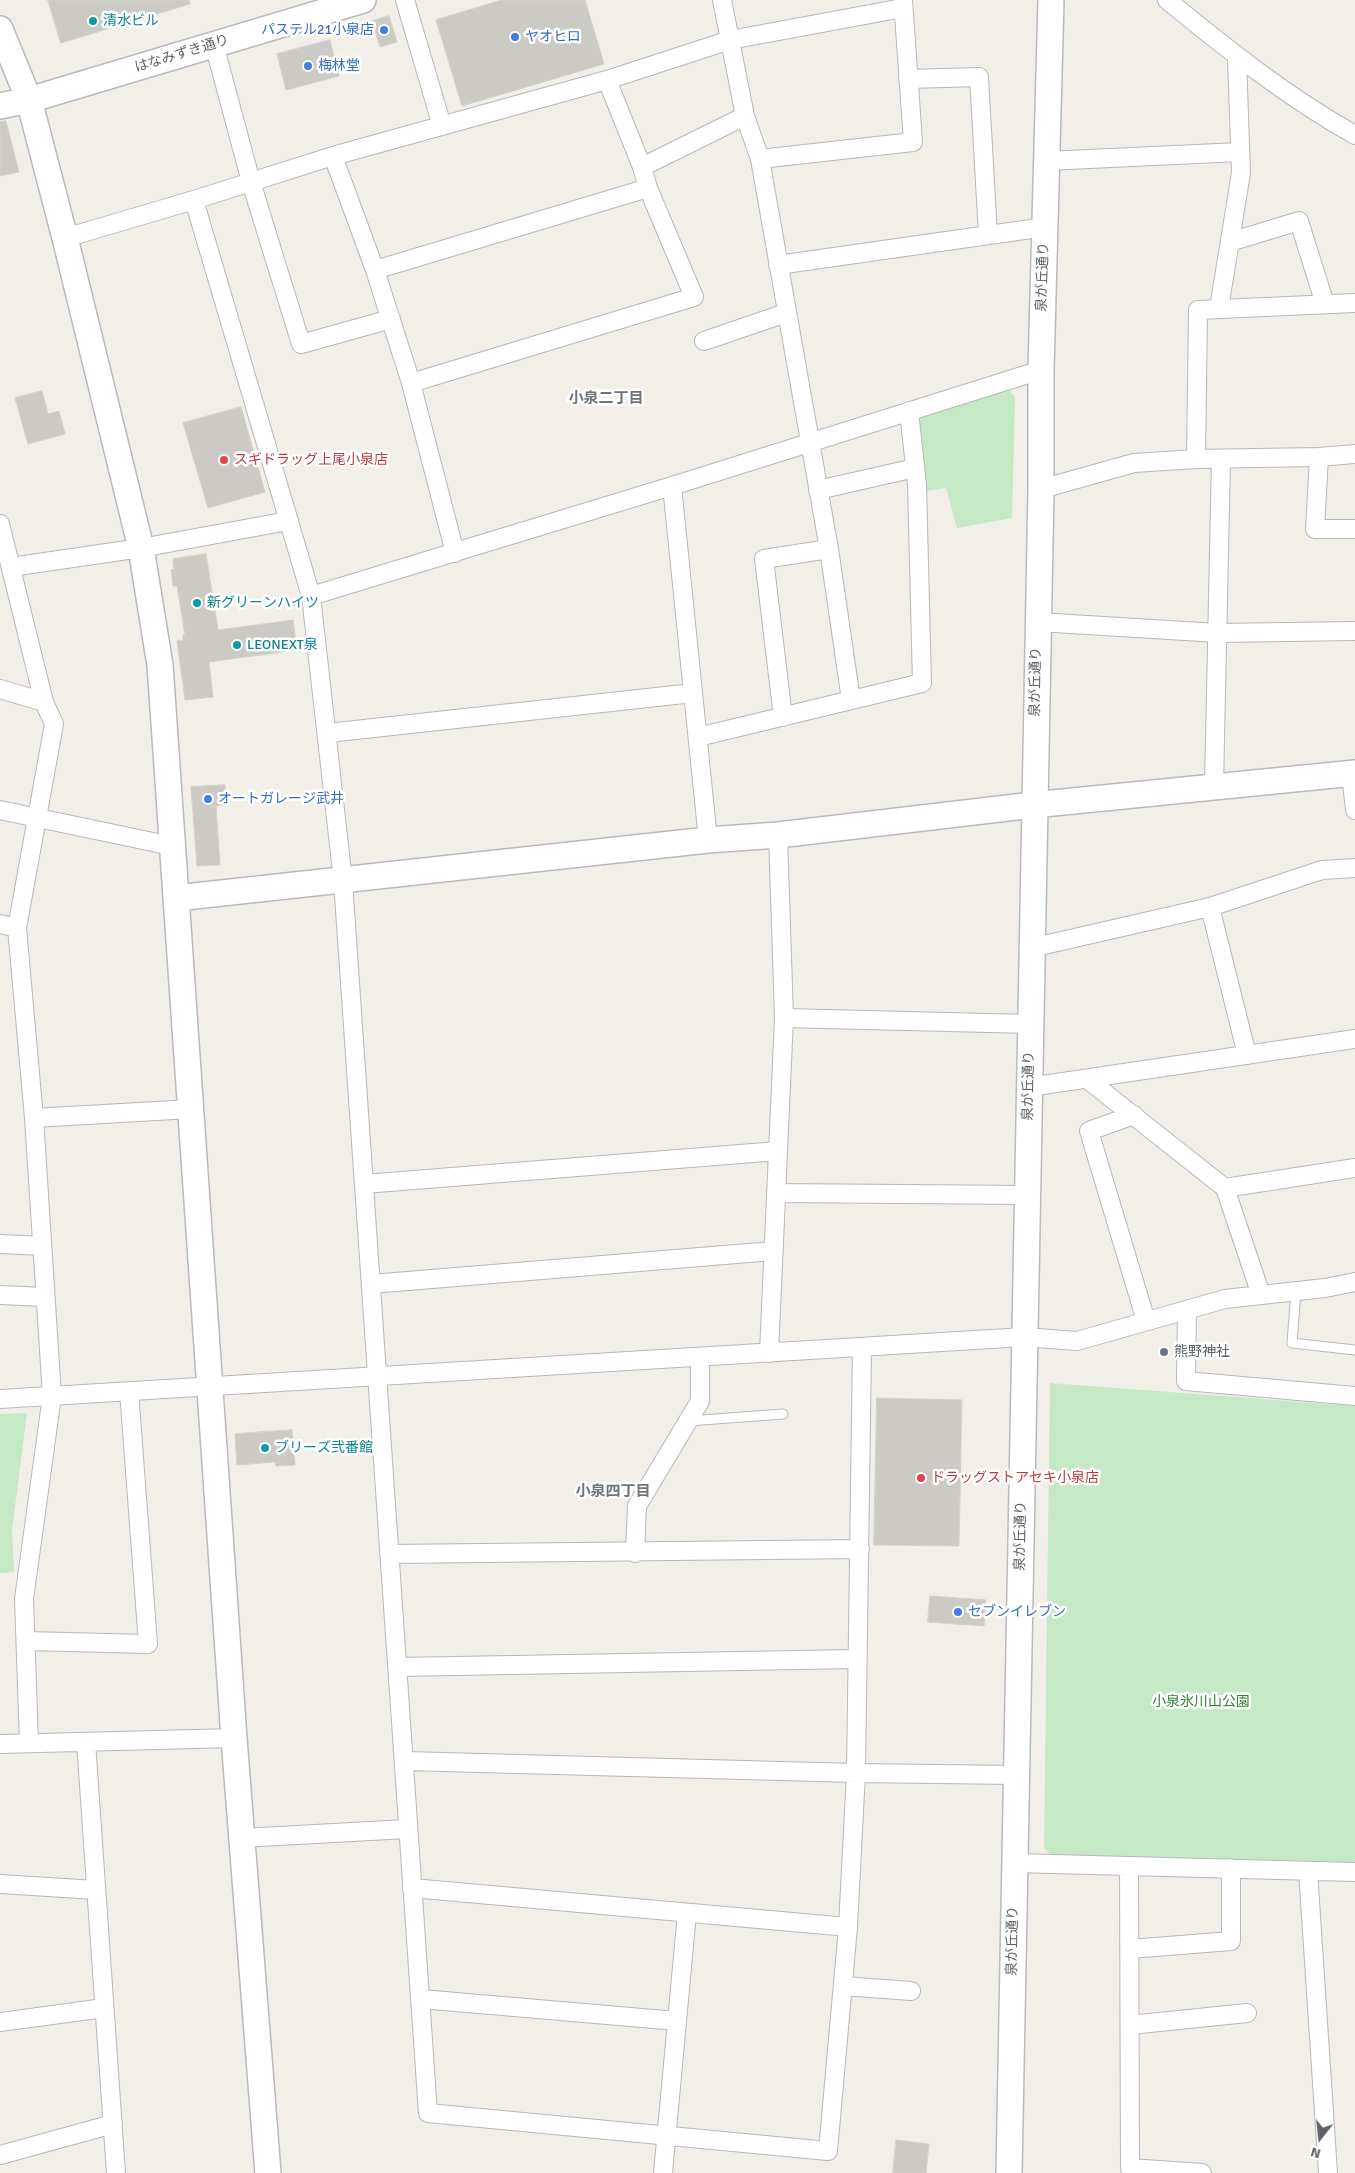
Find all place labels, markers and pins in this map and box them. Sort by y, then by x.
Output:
place label: 清水ビル [103,13,159,29]
marker: 清水ビル [87,15,99,27]
place label: パステル21小泉店 [261,22,374,38]
marker: パステル21小泉店 [378,24,390,36]
place label: ヤオヒロ [525,29,581,45]
marker: ヤオヒロ [509,31,521,43]
place label: 梅林堂 [318,58,360,74]
marker: 梅林堂 [302,60,314,72]
place label: スギドラッグ上尾小泉店 [234,452,388,468]
marker: スギドラッグ上尾小泉店 [218,454,230,466]
place label: 新グリーンハイツ [207,595,319,611]
marker: 新グリーンハイツ [191,597,203,609]
place label: LEONEXT泉 [247,637,318,653]
marker: LEONEXT泉 [231,639,243,651]
place label: オートガレージ武井 [218,791,344,807]
marker: オートガレージ武井 [202,793,214,805]
place label: 熊野神社 [1174,1344,1230,1360]
marker: 熊野神社 [1158,1346,1170,1358]
place label: ブリーズ弐番館 [275,1440,373,1456]
marker: ブリーズ弐番館 [259,1442,271,1454]
place label: ドラッグストアセキ小泉店 [931,1470,1099,1486]
marker: ドラッグストアセキ小泉店 [915,1472,927,1484]
place label: セブンイレブン [968,1604,1066,1620]
marker: セブンイレブン [952,1606,964,1618]

